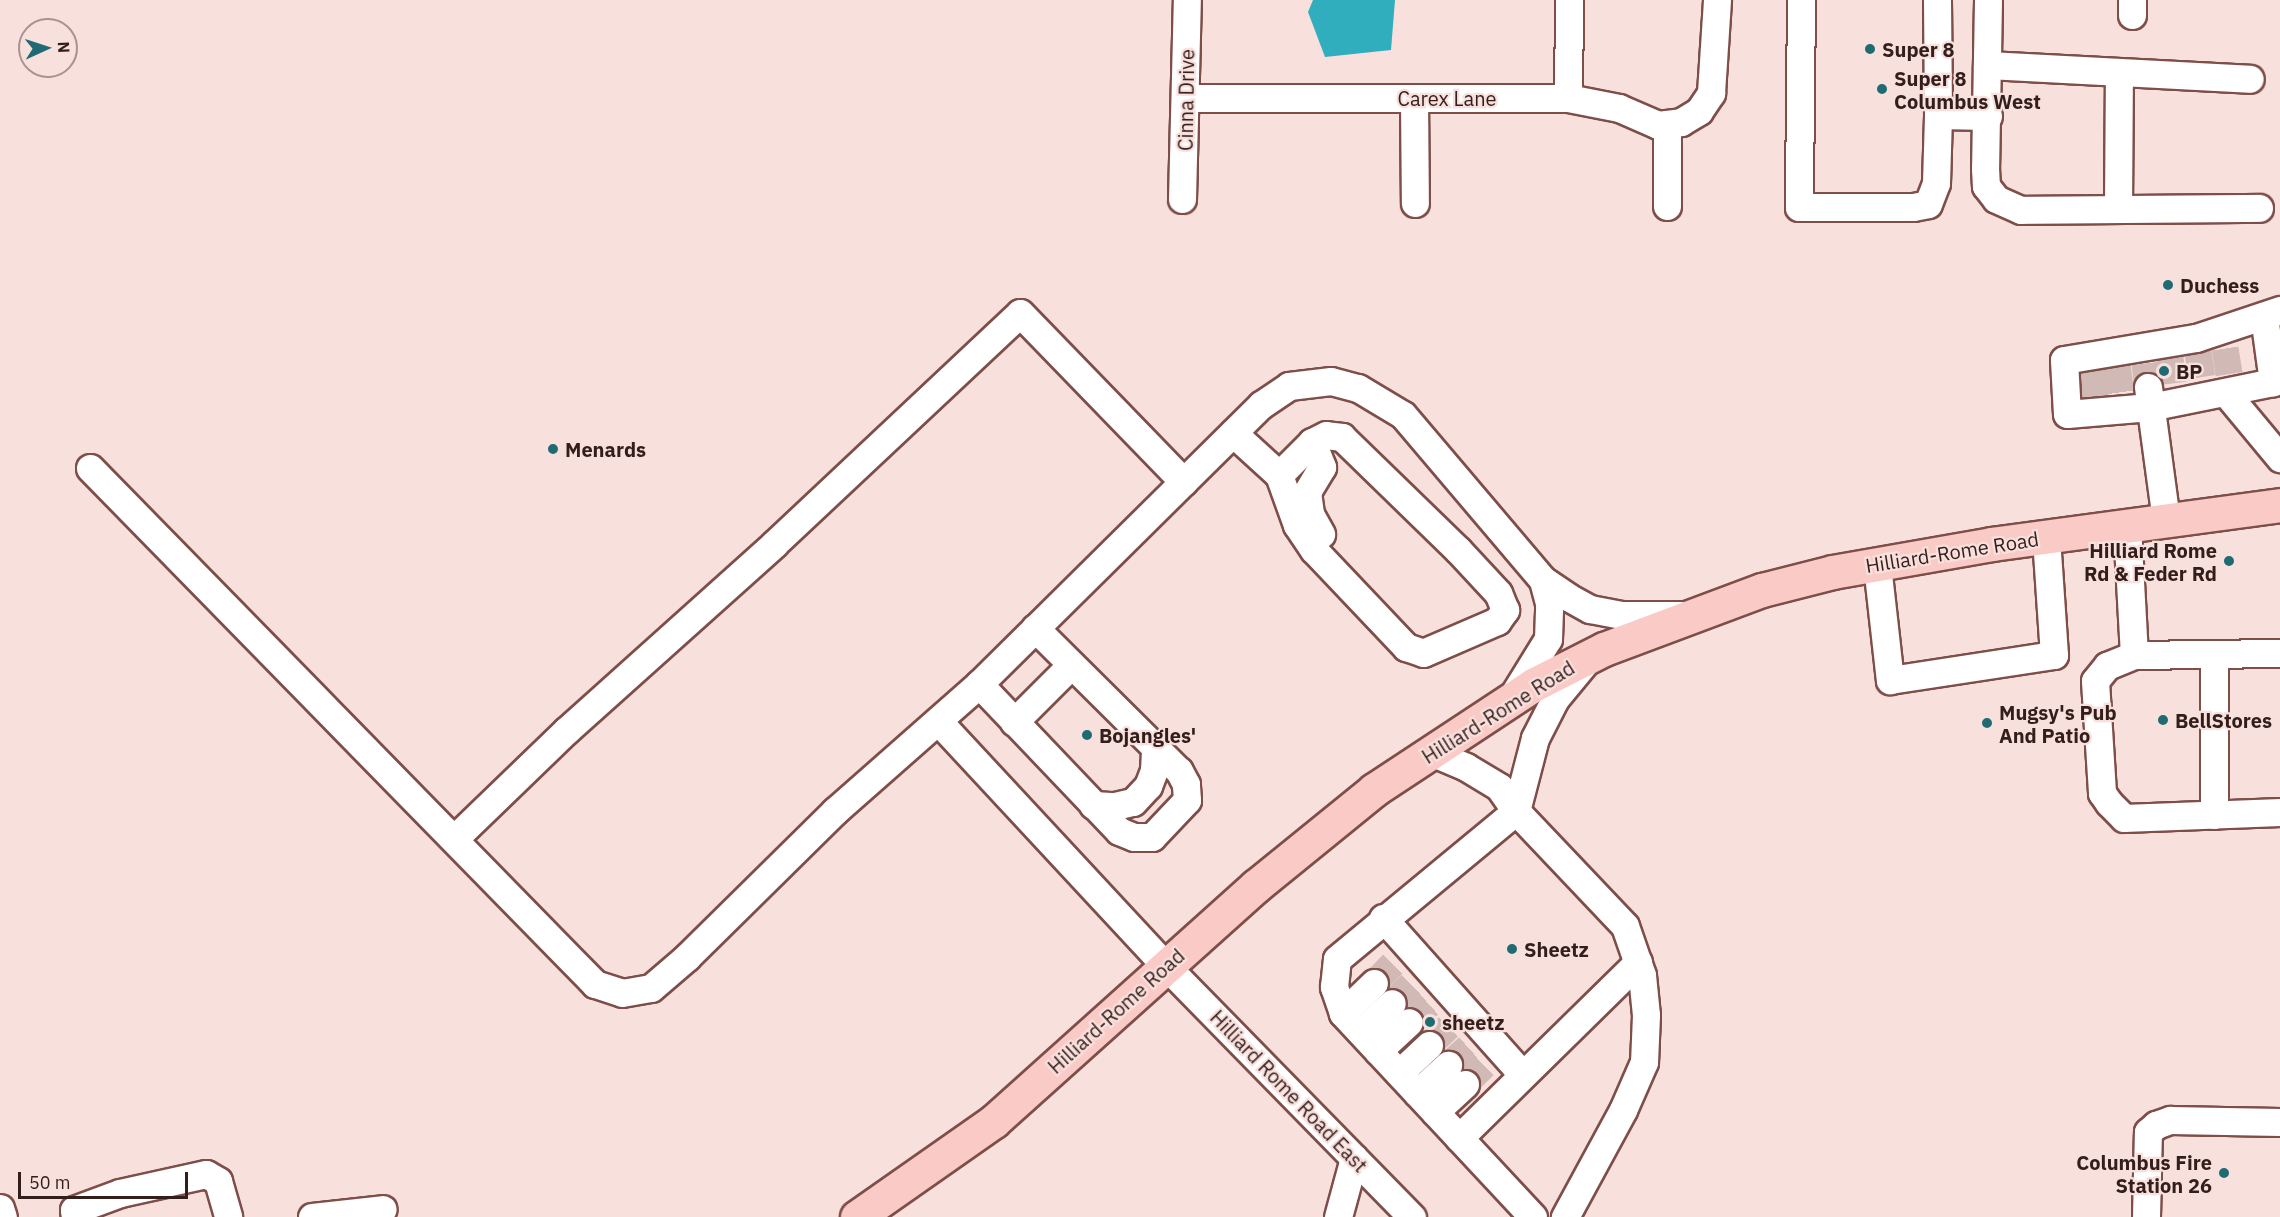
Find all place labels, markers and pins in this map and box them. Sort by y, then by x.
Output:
place label: Super 8 [1882,37,1955,61]
marker: Super 8 [1863,42,1877,56]
place label: Super 8 Columbus West [1894,66,2041,113]
marker: Super 8 Columbus West [1875,82,1889,96]
place label: Duchess [2180,273,2259,297]
marker: Duchess [2161,278,2175,292]
place label: BP [2176,359,2202,383]
marker: BP [2157,364,2171,378]
place label: Menards [565,437,646,461]
marker: Menards [546,442,560,456]
place label: Hilliard Rome Rd & Feder Rd [2084,538,2217,585]
marker: Hilliard Rome Rd & Feder Rd [2222,554,2236,568]
place label: Mugsy's Pub And Patio [1999,700,2117,747]
place label: BellStores [2175,708,2272,732]
marker: BellStores [2156,713,2170,727]
marker: Mugsy's Pub And Patio [1980,716,1994,730]
place label: Bojangles' [1099,723,1196,747]
marker: Bojangles' [1080,728,1094,742]
place label: Sheetz [1524,937,1589,961]
marker: Sheetz [1505,942,1519,956]
place label: sheetz [1442,1010,1504,1034]
marker: sheetz [1423,1015,1437,1029]
place label: Columbus Fire Station 26 [2076,1150,2212,1197]
marker: Columbus Fire Station 26 [2217,1166,2231,1180]

